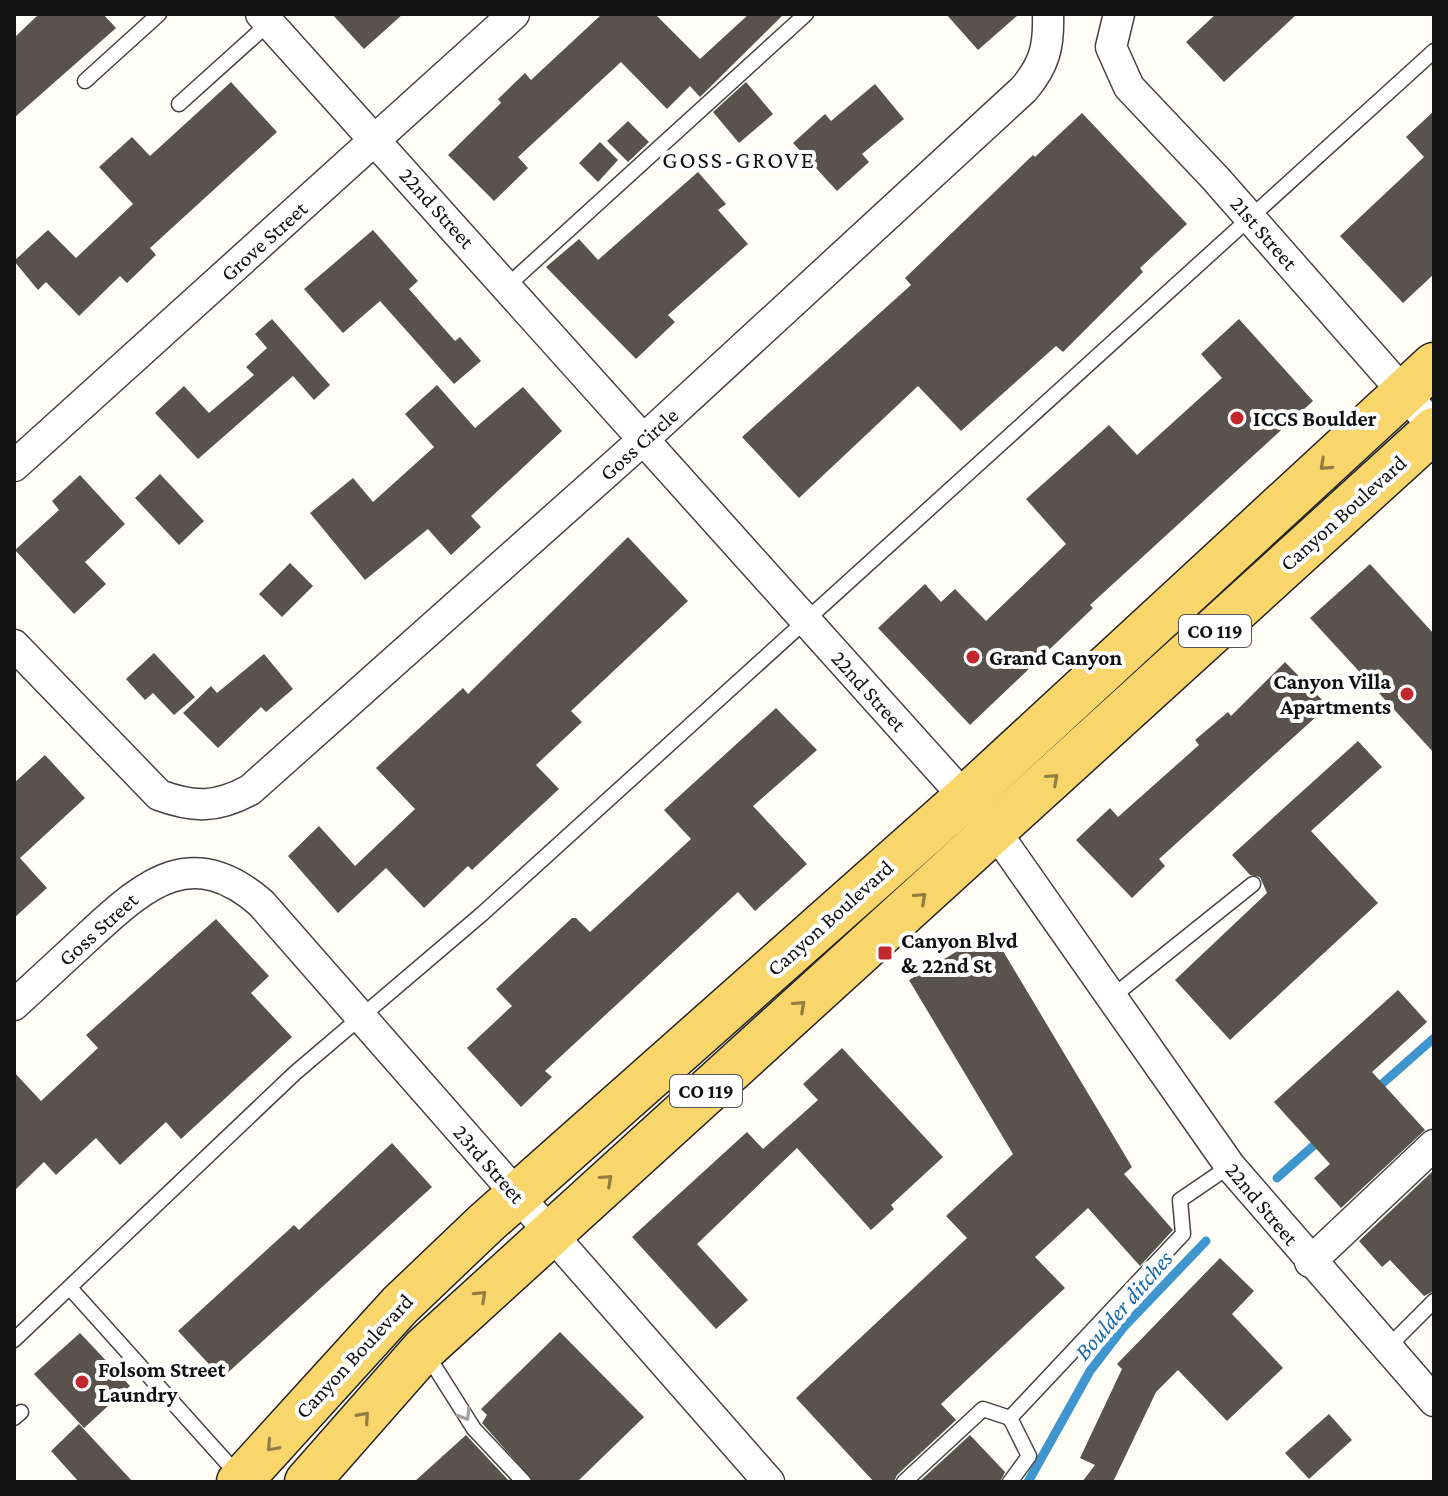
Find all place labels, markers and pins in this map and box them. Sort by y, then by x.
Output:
place label: ICCS Boulder [1253,406,1377,431]
marker: ICCS Boulder [1228,409,1246,427]
place label: Grand Canyon [989,645,1122,670]
marker: Grand Canyon [964,648,982,666]
place label: Canyon Villa Apartments [1273,669,1391,719]
marker: Canyon Villa Apartments [1398,685,1416,703]
place label: Canyon Blvd & 22nd St [901,928,1018,978]
marker: Canyon Blvd & 22nd St [876,944,894,962]
place label: Folsom Street Laundry [98,1357,227,1407]
marker: Folsom Street Laundry [73,1373,91,1391]

